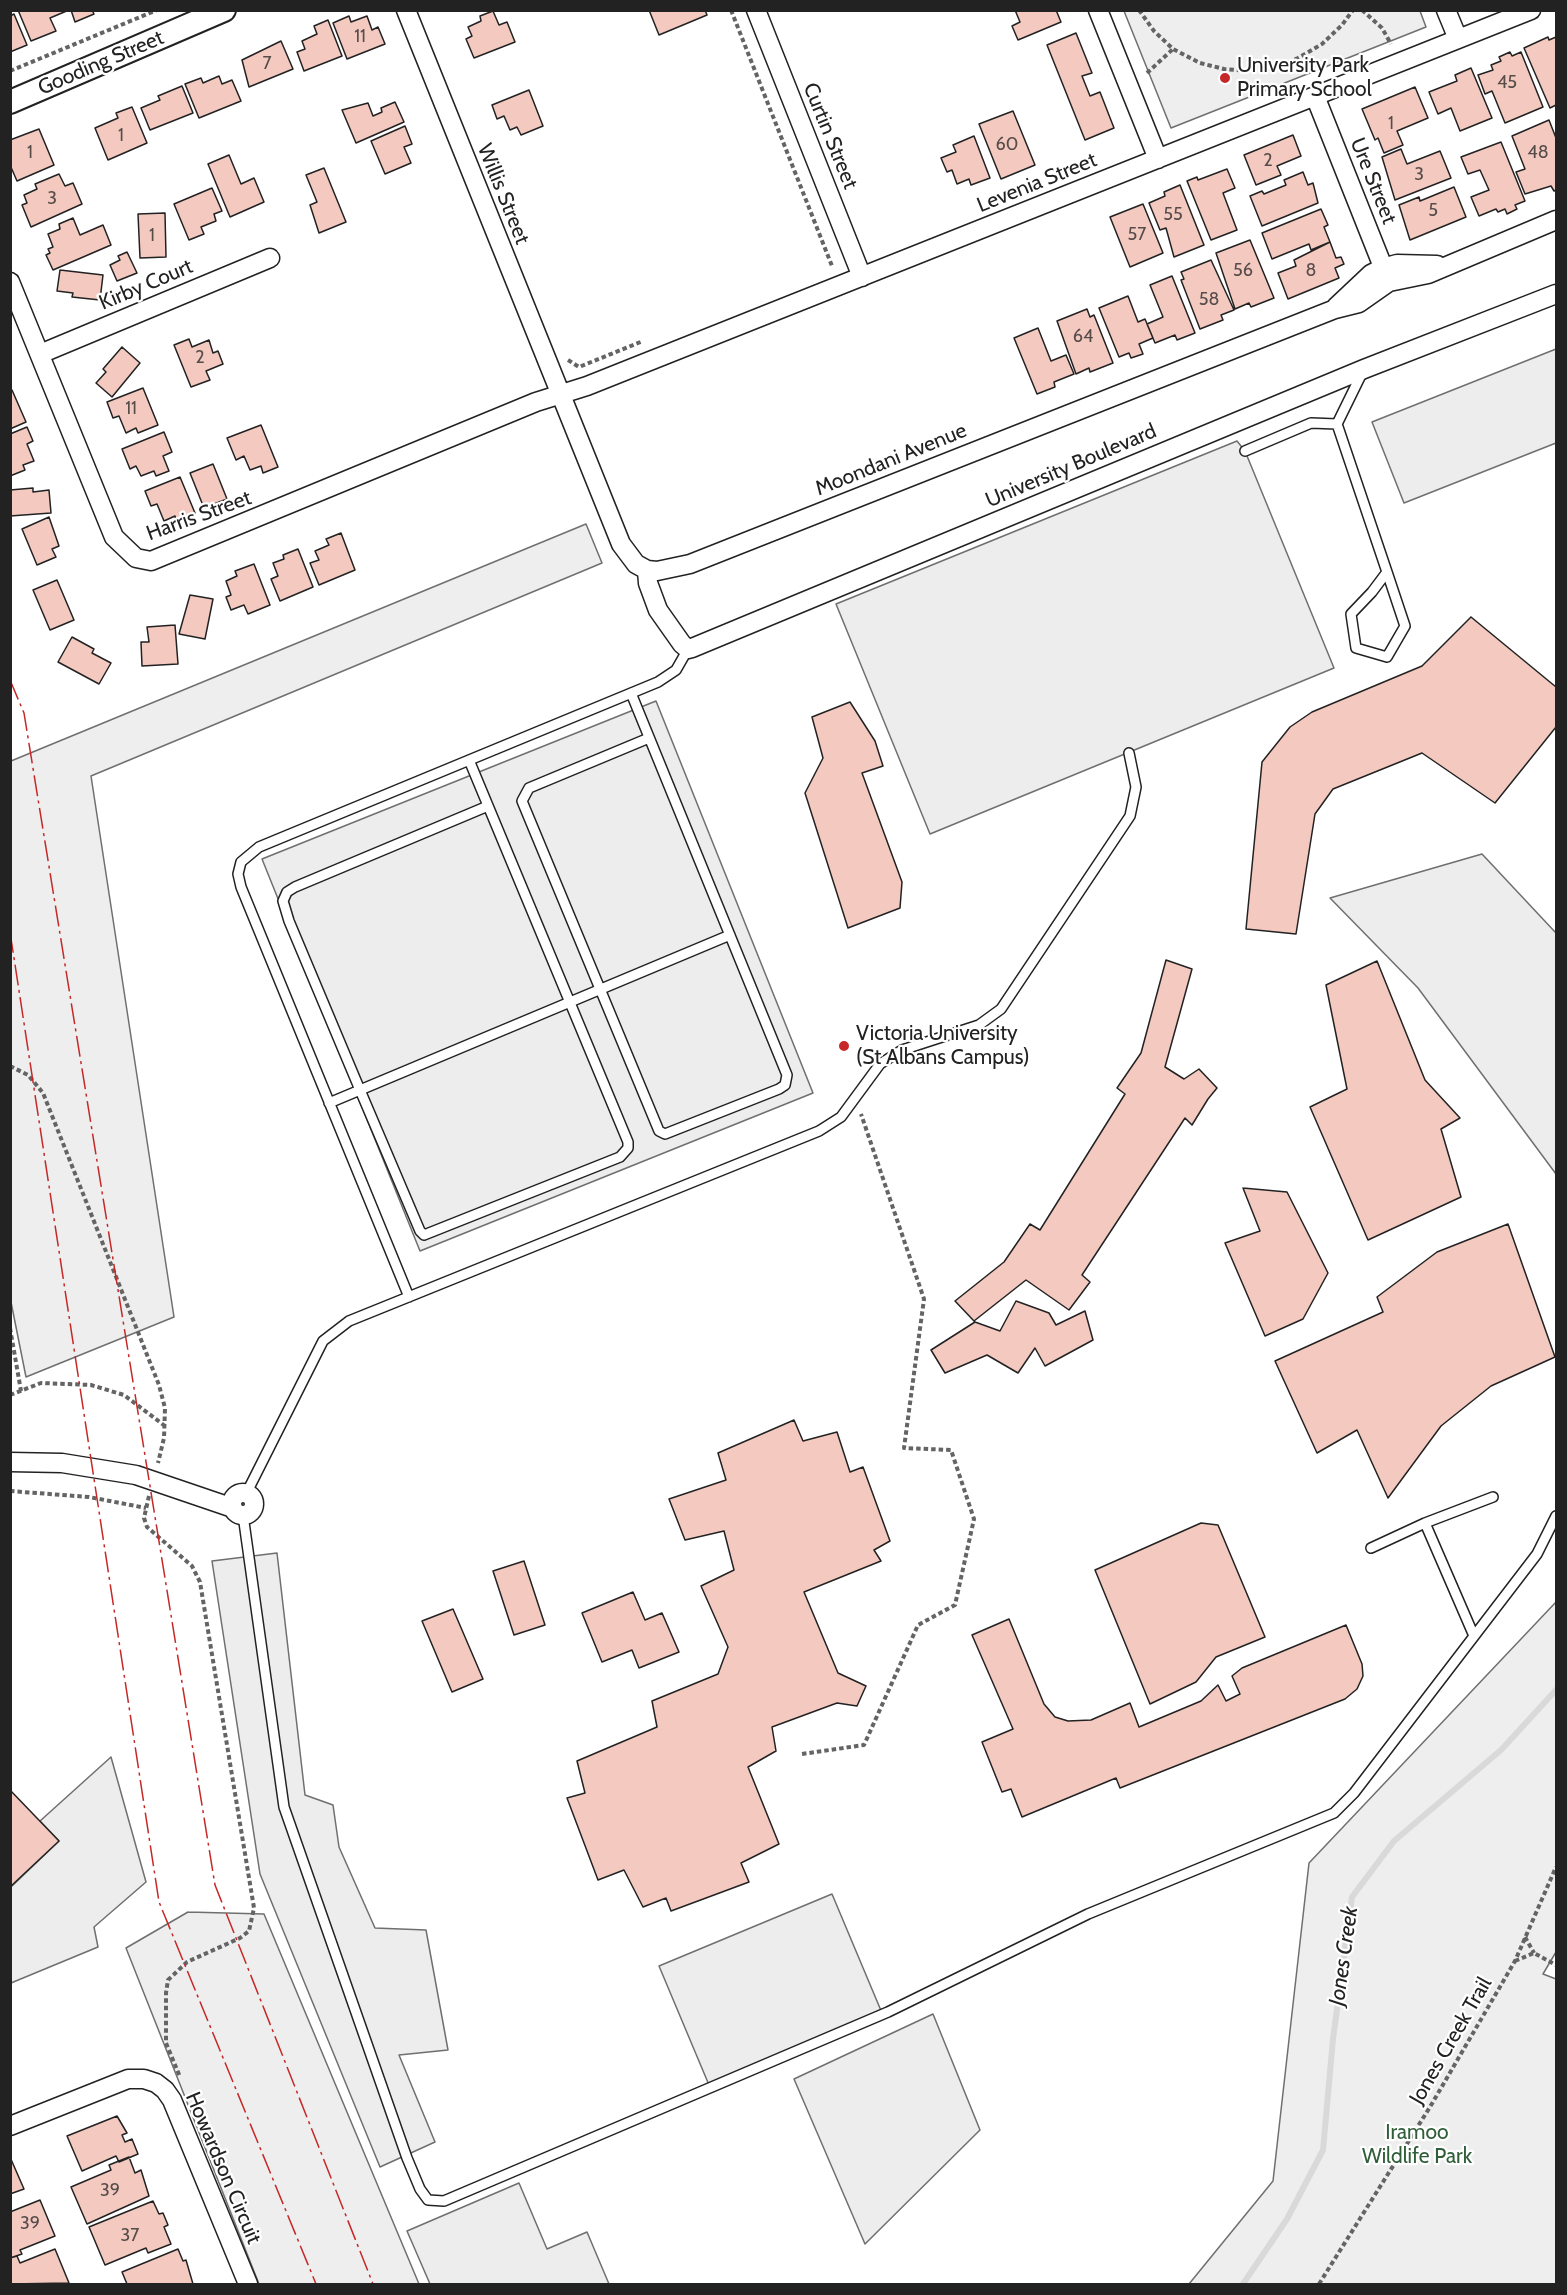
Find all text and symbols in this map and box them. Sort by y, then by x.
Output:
street label: Gooding Street [34,25,168,101]
house number: 11 [354,26,366,48]
house number: 7 [262,53,272,75]
place label: University Park Primary School [1237,53,1372,103]
marker: University Park Primary School [1218,71,1232,85]
house number: 45 [1497,72,1517,94]
street label: Curtin Street [797,79,863,193]
house number: 1 [1388,113,1394,135]
house number: 1 [118,125,124,147]
house number: 60 [996,134,1018,156]
street label: Ure Street [1344,134,1402,228]
street label: Willis Street [471,140,535,248]
house number: 1 [27,142,33,164]
house number: 48 [1527,142,1549,164]
street label: Levenia Street [973,148,1101,218]
house number: 2 [1263,150,1273,172]
house number: 3 [1414,164,1424,186]
house number: 3 [47,188,57,210]
house number: 5 [1428,200,1438,222]
house number: 55 [1163,204,1183,226]
house number: 57 [1128,224,1146,246]
house number: 1 [149,225,155,247]
street label: Kirby Court [95,254,197,316]
house number: 56 [1233,260,1253,282]
house number: 8 [1306,260,1316,282]
house number: 58 [1199,289,1219,311]
house number: 64 [1073,326,1093,348]
house number: 2 [195,347,205,369]
house number: 11 [125,398,137,420]
street label: Moondani Avenue [812,418,970,502]
street label: University Boulevard [982,419,1160,513]
street label: Harris Street [143,485,255,547]
place label: Victoria University (St Albans Campus) [856,1021,1030,1071]
marker: Victoria University (St Albans Campus) [837,1039,851,1053]
water label: Jones Creek [1324,1905,1364,2007]
street label: Jones Creek Trail [1404,1973,1498,2109]
street label: Howardson Circuit [180,2088,266,2248]
park label: Iramoo Wildlife Park [1362,2120,1472,2170]
house number: 39 [100,2180,120,2202]
house number: 39 [20,2213,40,2235]
house number: 37 [121,2225,139,2247]

